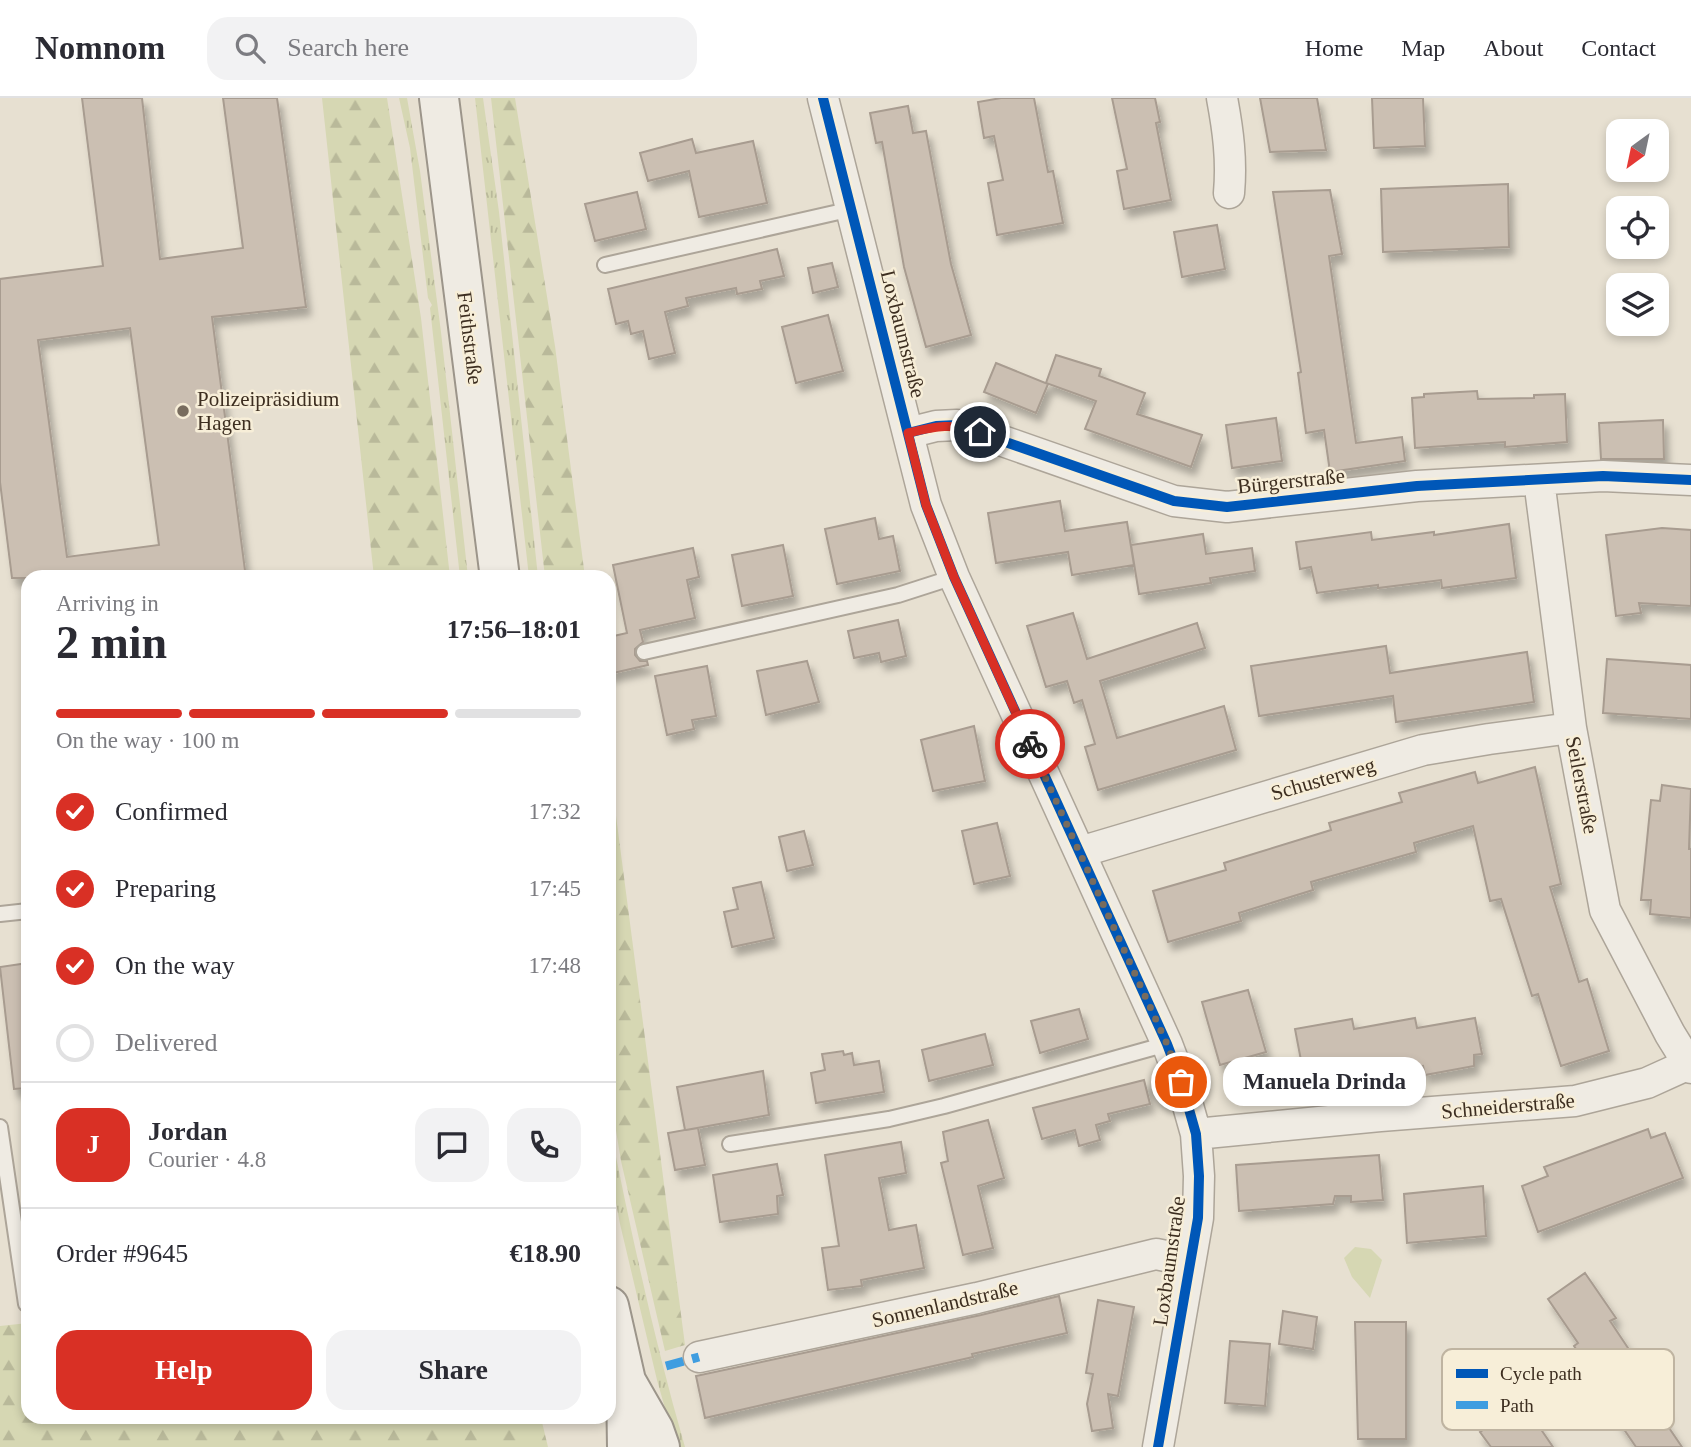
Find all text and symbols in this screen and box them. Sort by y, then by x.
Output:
search box [207,17,697,80]
icon: search [231,29,269,67]
text: Nomnom [35,30,165,66]
text: Search here [287,33,409,62]
text: Home [1305,35,1363,61]
text: Map [1401,35,1445,61]
text: About [1483,35,1543,61]
text: Contact [1581,35,1656,61]
north arrow [1606,119,1670,182]
map controls [1606,119,1669,336]
button: locate [1606,196,1669,259]
street label: Loxbaumstraße [876,268,930,400]
button: layers [1606,273,1669,336]
street label: Feithstraße [452,290,488,386]
place label: Polizeipräsidium Hagen [197,387,339,435]
pin [950,402,1010,462]
marker: Polizeipräsidium Hagen [175,403,191,419]
icon: home [961,413,999,451]
street label: Bürgerstraße [1236,463,1346,499]
text: Arriving in [56,591,159,616]
text: 17:56–18:01 [447,615,581,644]
text: 2 min [56,617,167,668]
courier [995,709,1065,779]
icon: bike [1011,725,1049,763]
text: On the way · 100 m [56,728,239,753]
street label: Seilerstraße [1561,734,1603,836]
street label: Schusterweg [1268,753,1378,805]
icon: check [56,793,94,831]
text: Confirmed [115,797,228,826]
text: 17:32 [529,799,581,824]
icon: check [56,870,94,908]
text: Preparing [115,874,216,903]
text: 17:45 [529,876,581,901]
icon: check [56,947,94,985]
text: On the way [115,951,235,980]
text: 17:48 [529,953,581,978]
text: Delivered [115,1028,218,1057]
pin [1151,1052,1211,1112]
callout: Manuela Drinda [1223,1058,1426,1107]
icon: bag [1162,1063,1200,1101]
text: Manuela Drinda [1243,1069,1406,1094]
street label: Schneiderstraße [1440,1088,1576,1124]
button: chat [415,1108,489,1182]
button: phone [507,1108,581,1182]
text: Jordan [148,1117,227,1146]
text: J [87,1130,100,1159]
text: Courier · 4.8 [148,1147,266,1172]
street label: Loxbaumstraße [1148,1195,1190,1327]
text: Order #9645 [56,1239,188,1268]
text: €18.90 [510,1239,581,1268]
street label: Sonnenlandstraße [870,1276,1020,1332]
button: Help [56,1330,312,1410]
button: Share [326,1330,581,1410]
legend [1442,1349,1674,1430]
text: Cycle path [1500,1363,1582,1384]
text: Path [1500,1395,1534,1416]

